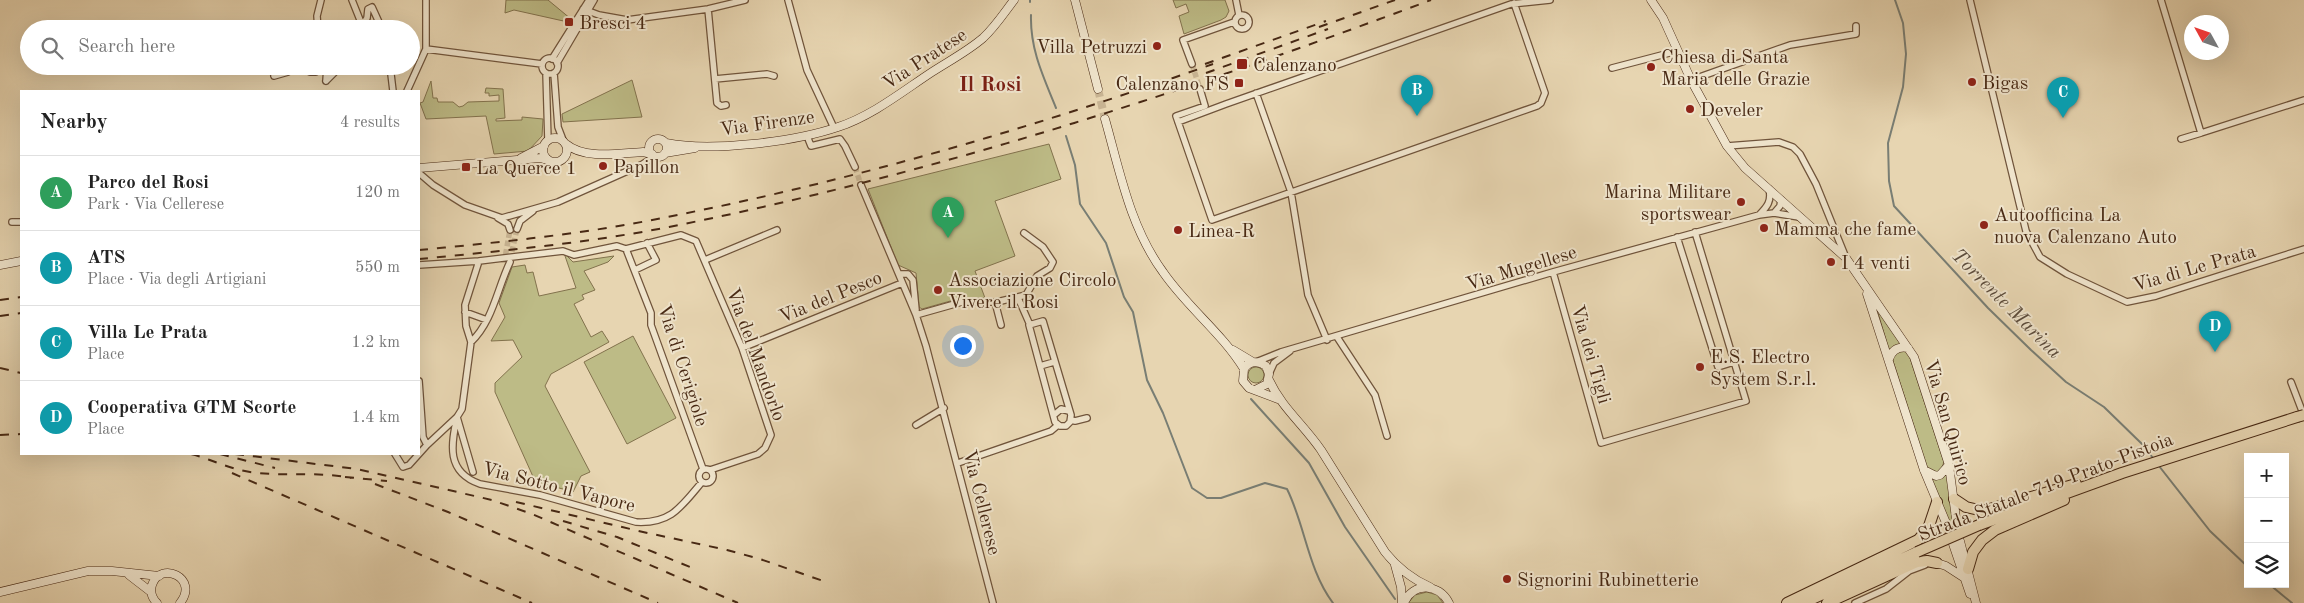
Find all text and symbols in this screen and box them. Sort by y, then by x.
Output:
place label: Bresci 4 [579,15,647,34]
north arrow [2184,15,2229,60]
marker: Bresci 4 [563,16,575,28]
search box [20,20,420,75]
street label: Via Pratese [880,26,971,94]
icon: search [38,34,66,62]
text: Search here [78,38,175,57]
place label: Villa Petruzzi [1036,39,1147,58]
marker: Villa Petruzzi [1151,40,1163,52]
place label: Chiesa di Santa Maria delle Grazie [1661,49,1810,90]
marker: Calenzano [1235,57,1249,71]
place label: Calenzano [1253,57,1337,76]
marker: Chiesa di Santa Maria delle Grazie [1645,61,1657,73]
district label: Il Rosi [959,75,1021,96]
pin: B [1401,75,1433,116]
place label: Bigas [1982,75,2028,94]
place label: Calenzano FS [1115,76,1229,95]
marker: Bigas [1966,76,1978,88]
marker: Calenzano FS [1233,77,1245,89]
pin: C [2047,77,2079,118]
place label: Develer [1700,102,1763,121]
marker: Develer [1684,103,1696,115]
street label: Via Firenze [719,108,816,141]
text: Nearby [40,112,108,133]
text: 4 results [340,115,400,131]
place label: Papillon [613,159,679,178]
place label: La Querce 1 [476,160,577,179]
marker: Papillon [597,160,609,172]
marker: La Querce 1 [460,161,472,173]
text: Parco del Rosi [87,174,209,193]
place label: Marina Militare sportswear [1604,184,1731,225]
text: A [50,185,62,201]
text: 120 m [355,185,400,201]
marker: Marina Militare sportswear [1735,196,1747,208]
text: Park · Via Cellerese [87,197,224,213]
pin: A [932,197,964,238]
place label: Autoofficina La nuova Calenzano Auto [1994,207,2177,248]
marker: Autoofficina La nuova Calenzano Auto [1978,219,1990,231]
place label: Mamma che fame [1774,221,1916,240]
marker: Mamma che fame [1758,222,1770,234]
place label: Linea-R [1188,223,1255,242]
marker: Linea-R [1172,224,1184,236]
street label: Via di Le Prata [2131,243,2259,296]
street label: Via Mugellese [1464,244,1579,295]
water label: Torrente Marina [1947,246,2065,363]
text: ATS [87,249,125,268]
place label: I 4 venti [1841,255,1910,274]
marker: I 4 venti [1825,256,1837,268]
text: B [50,260,62,276]
text: 550 m [355,260,400,276]
street label: Via del Pesco [777,269,885,328]
text: Place · Via degli Artigiani [87,272,266,288]
place label: Associazione Circolo Vivere il Rosi [948,272,1116,313]
marker: Associazione Circolo Vivere il Rosi [932,284,944,296]
street label: Via del Mandorlo [722,286,788,424]
street label: Via di Cerigiole [653,302,710,429]
street label: Via dei Tigli [1566,303,1613,406]
pin: D [2199,311,2231,352]
text: Villa Le Prata [87,324,208,343]
your location [950,333,976,359]
text: C [51,335,61,351]
text: 1.2 km [351,335,400,351]
text: Place [87,347,124,363]
place label: E.S. Electro System S.r.l. [1710,349,1817,390]
street label: Via San Quirico [1920,358,1974,488]
marker: E.S. Electro System S.r.l. [1694,361,1706,373]
text: Cooperativa GTM Scorte [87,399,297,418]
text: D [50,410,62,426]
text: 1.4 km [351,410,400,426]
text: Place [87,422,124,438]
street label: Strada Statale 719 Prato-Pistoia [1916,431,2177,546]
street label: Via Cellerese [958,448,1003,557]
map controls [2244,453,2289,588]
button: + [2244,453,2289,498]
street label: Via Sotto il Vapore [480,460,637,517]
button: − [2244,498,2289,543]
button: layers [2244,543,2289,588]
place label: Signorini Rubinetterie [1517,572,1699,591]
marker: Signorini Rubinetterie [1501,573,1513,585]

